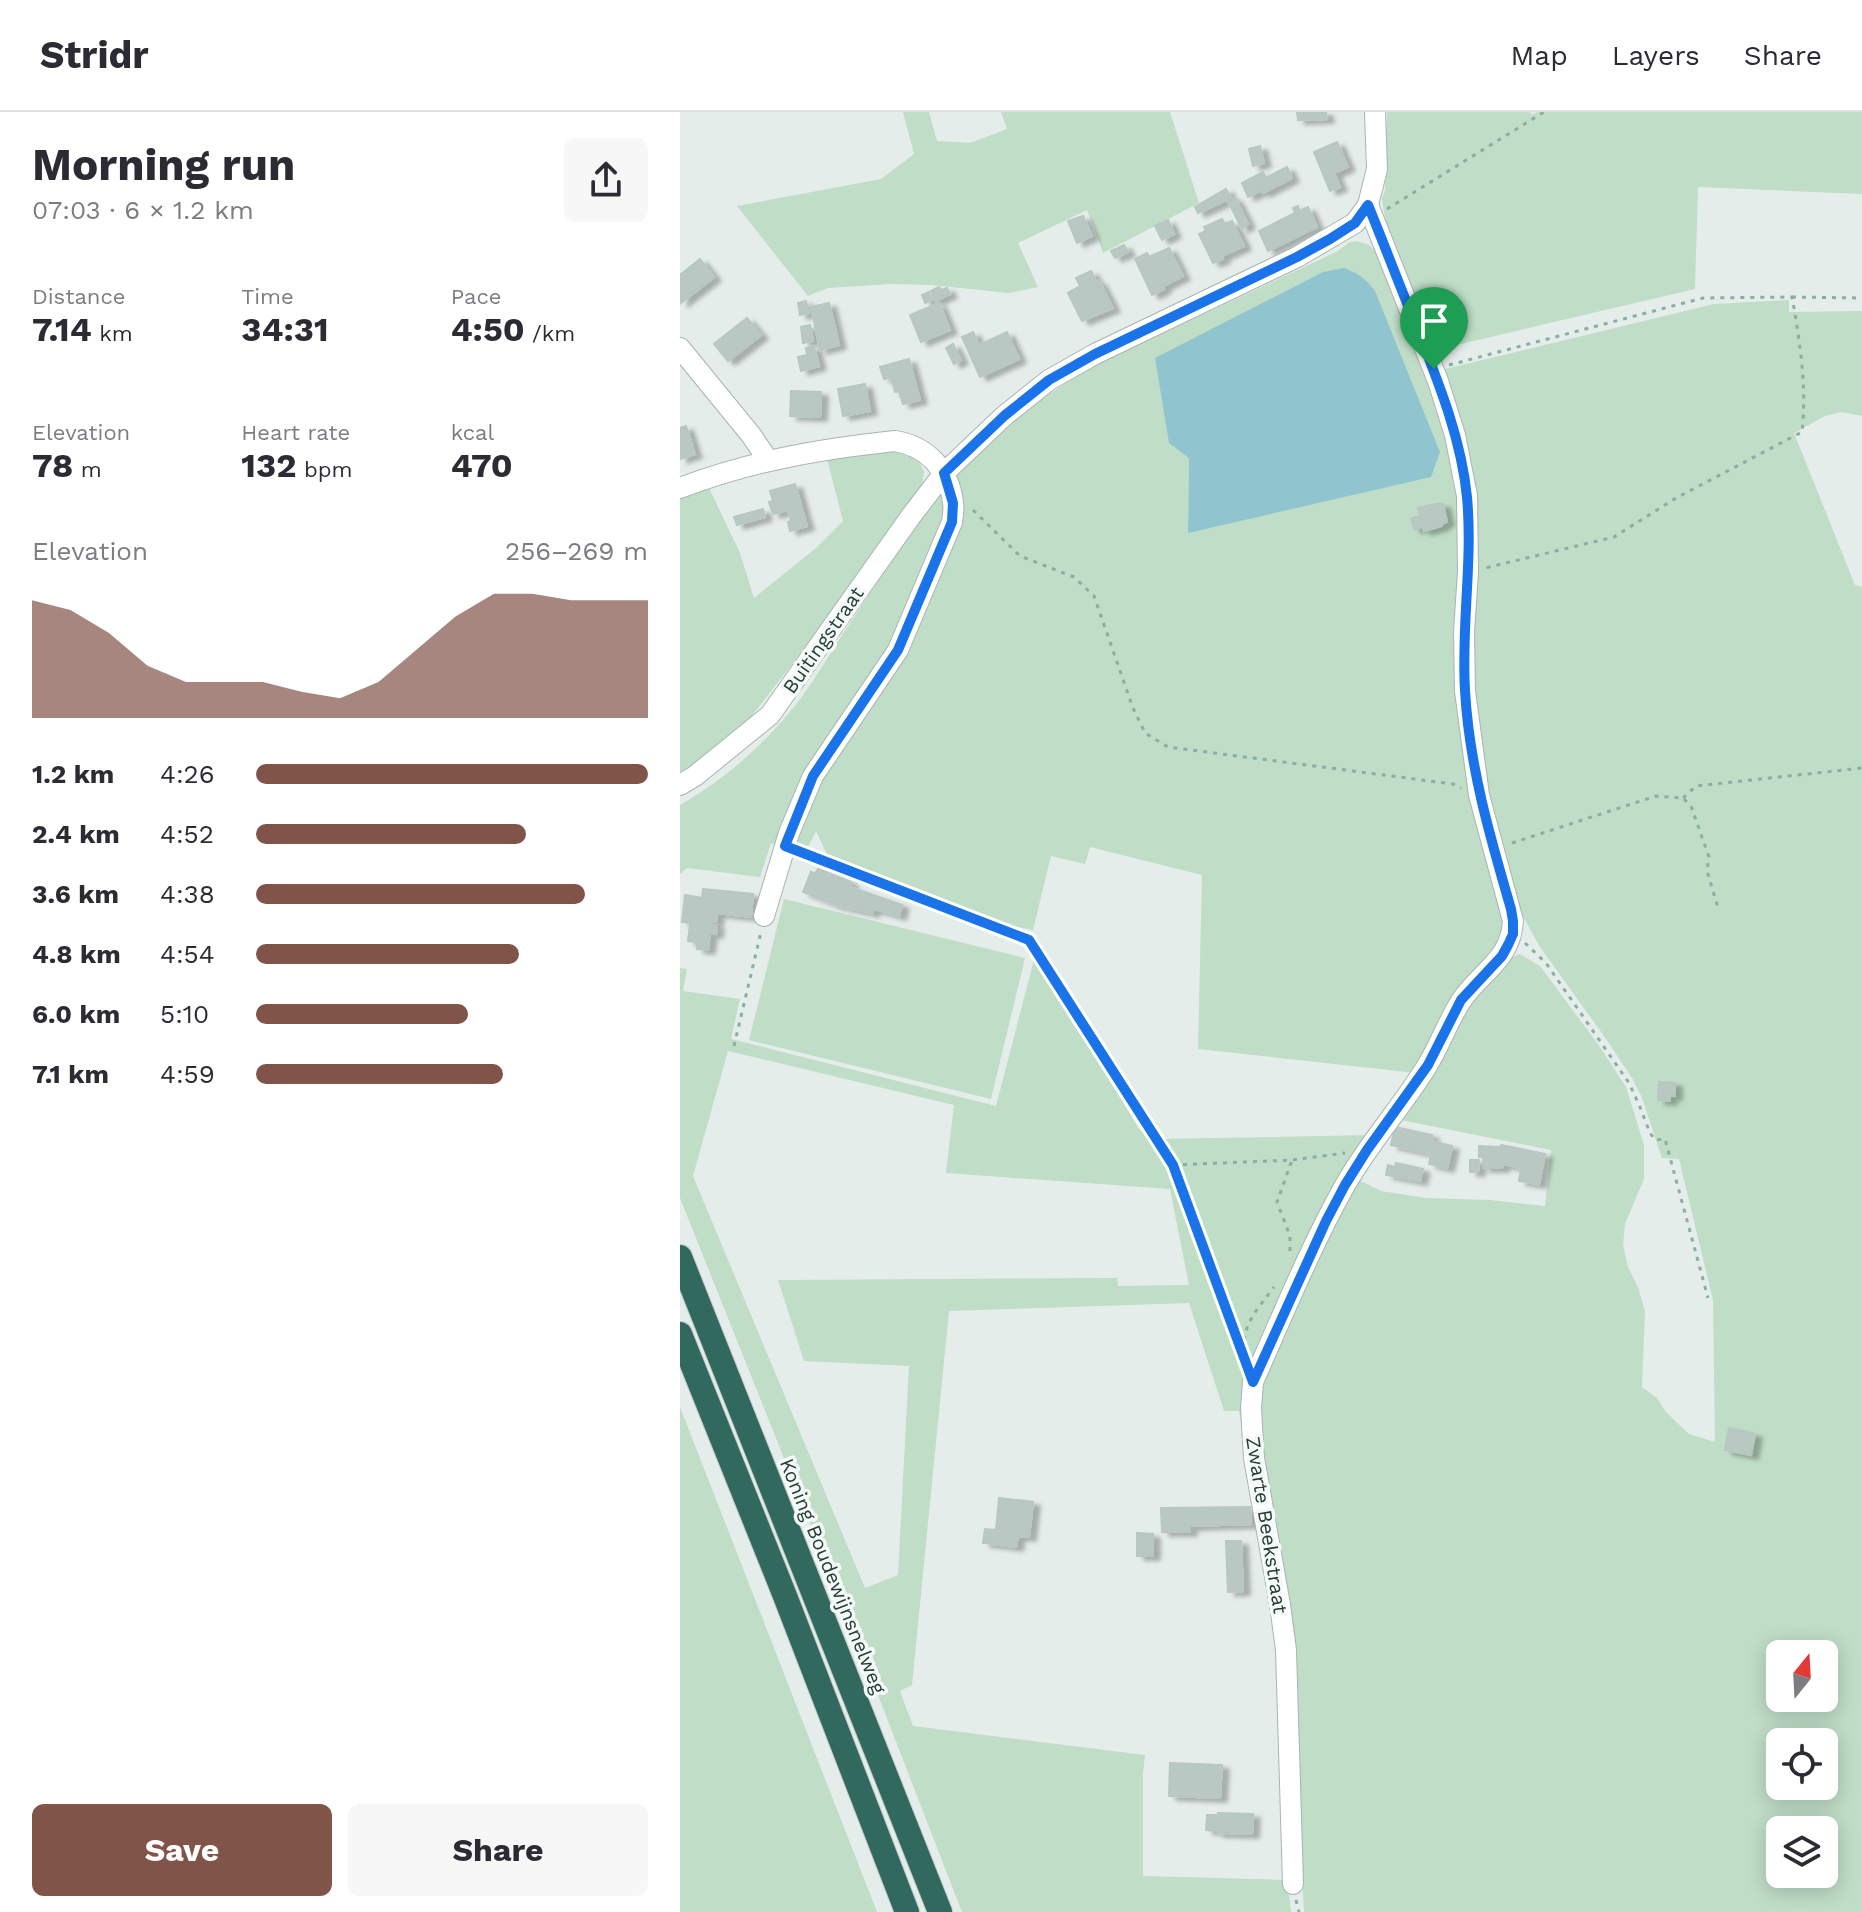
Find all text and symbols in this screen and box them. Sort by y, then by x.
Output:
text: Stridr [40,33,149,77]
text: Map [1511,39,1568,72]
text: Layers [1612,39,1700,72]
text: Share [1744,39,1822,72]
button: share [564,138,648,222]
text: Morning run [32,139,295,191]
text: 07:03 · 6 × 1.2 km [32,195,254,225]
text: Distance [32,284,126,309]
text: Time [241,284,294,309]
text: Pace [451,284,502,309]
pin [1400,287,1468,369]
icon: arrive [1412,299,1456,343]
text: 7.14 [32,309,92,349]
text: 34:31 [241,309,329,349]
text: 4:50 [451,309,525,349]
text: km [92,321,133,346]
text: /km [525,321,575,346]
text: Elevation [32,420,130,445]
text: Heart rate [241,420,350,445]
text: kcal [451,420,494,445]
text: 78 [32,445,73,485]
text: 132 [241,445,296,485]
text: 470 [451,445,513,485]
text: m [73,457,102,482]
text: bpm [296,457,352,482]
text: Elevation [32,536,148,566]
text: 256–269 m [505,536,648,566]
street label: Buitingstraat [777,581,869,698]
text: 1.2 km [32,759,114,789]
text: 4:26 [160,759,215,789]
text: 2.4 km [32,819,120,849]
text: 4:52 [160,819,214,849]
text: 3.6 km [32,879,119,909]
text: 4:38 [160,879,215,909]
text: 4.8 km [32,939,121,969]
text: 4:54 [160,939,215,969]
text: 6.0 km [32,999,120,1029]
text: 5:10 [160,999,209,1029]
text: 7.1 km [32,1059,109,1089]
text: 4:59 [160,1059,215,1089]
street label: Zwarte Beekstraat [1241,1435,1293,1616]
street label: Koning Boudewijnsnelweg [775,1455,891,1697]
north arrow [1766,1640,1838,1712]
map controls [1766,1640,1838,1888]
button: locate [1766,1728,1838,1800]
button: Save [32,1804,332,1896]
button: Share [348,1804,648,1896]
button: layers [1766,1816,1838,1888]

